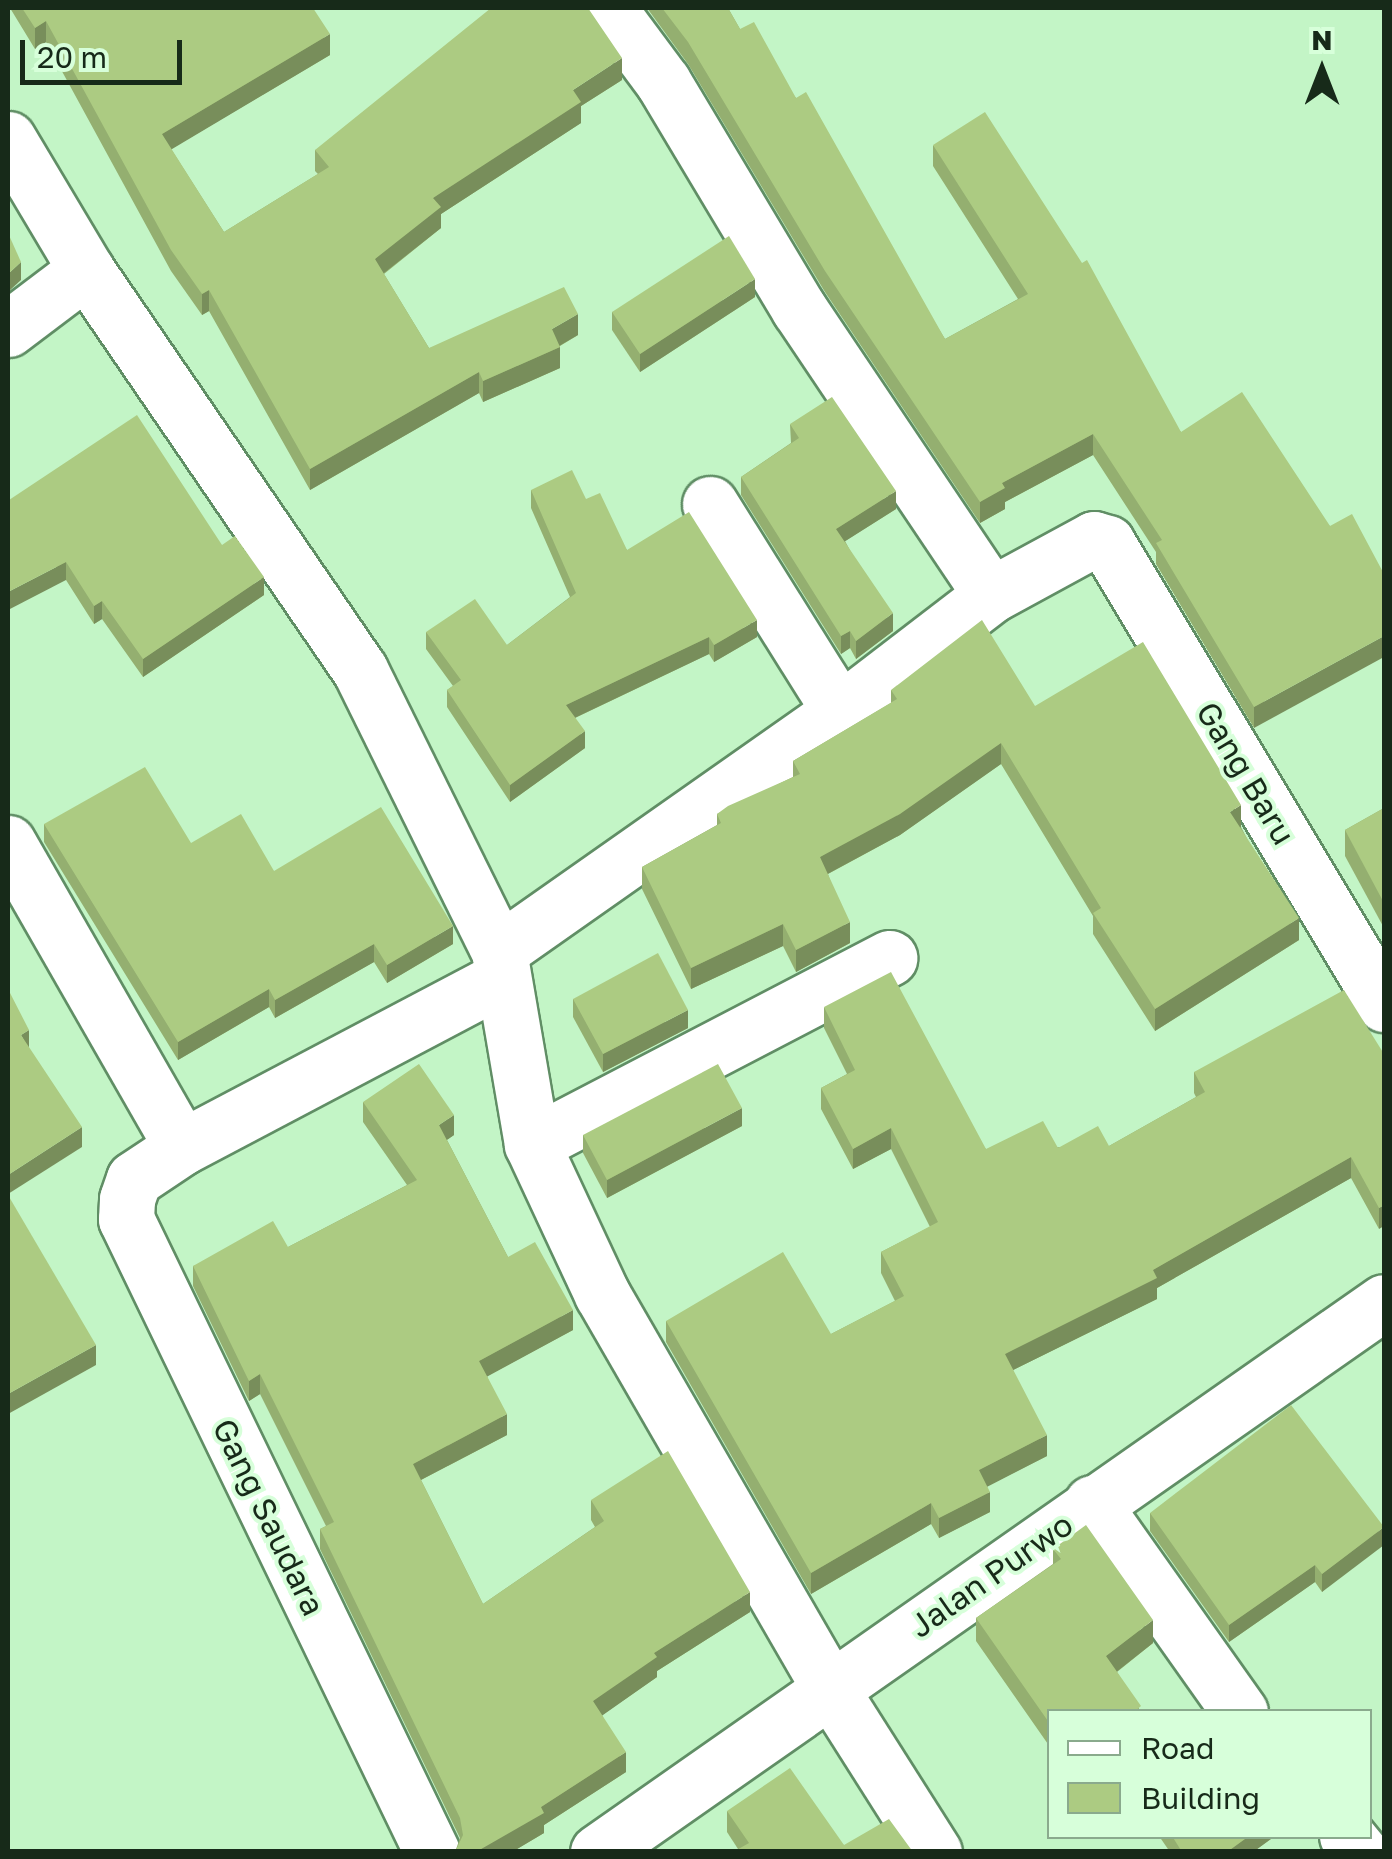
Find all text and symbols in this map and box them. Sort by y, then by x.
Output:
scale bar [25,20,188,82]
north arrow [1272,20,1372,120]
text: N [1311,23,1333,56]
text: 20 m [37,39,107,75]
street label: Gang Baru [1189,695,1303,851]
street label: Gang Saudara [205,1412,333,1622]
street label: Jalan Purwo [902,1505,1080,1645]
legend [1047,1709,1372,1839]
text: Road [1141,1730,1215,1766]
text: Building [1141,1780,1260,1816]

